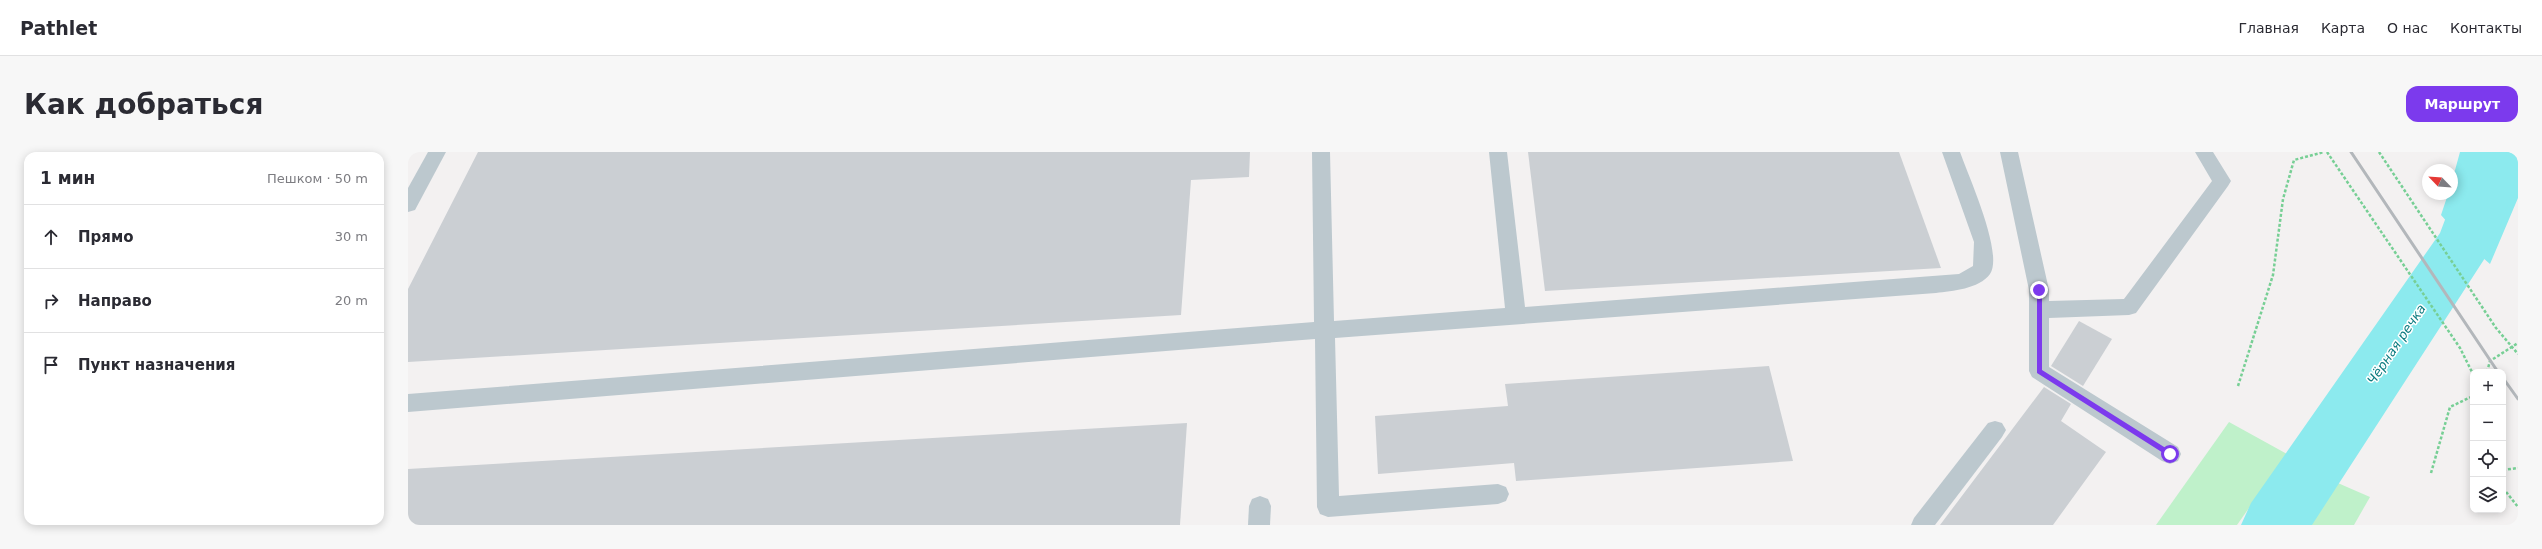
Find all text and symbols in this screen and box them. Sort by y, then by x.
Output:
text: Pathlet [20,17,97,39]
text: Главная [2238,20,2299,36]
text: Карта [2321,20,2365,36]
text: О нас [2387,20,2428,36]
text: Контакты [2450,20,2522,36]
button: Маршрут [2406,86,2518,122]
text: Как добраться [24,88,263,121]
north arrow [2422,164,2458,200]
text: 1 мин [40,168,95,188]
text: Пешком · 50 m [267,171,368,186]
icon: ahead [40,226,62,248]
text: Прямо [78,228,134,246]
text: 30 m [335,229,368,244]
route end [2030,281,2048,299]
icon: right [40,290,62,312]
text: Направо [78,292,152,310]
text: 20 m [335,293,368,308]
water label: Чёрная речка [2364,301,2429,387]
icon: arrive [40,354,62,376]
text: Пункт назначения [78,356,235,374]
map controls [2470,369,2506,513]
button: + [2470,369,2506,405]
button: − [2470,405,2506,441]
button: locate [2470,441,2506,477]
route start [2161,445,2179,463]
button: layers [2470,477,2506,513]

